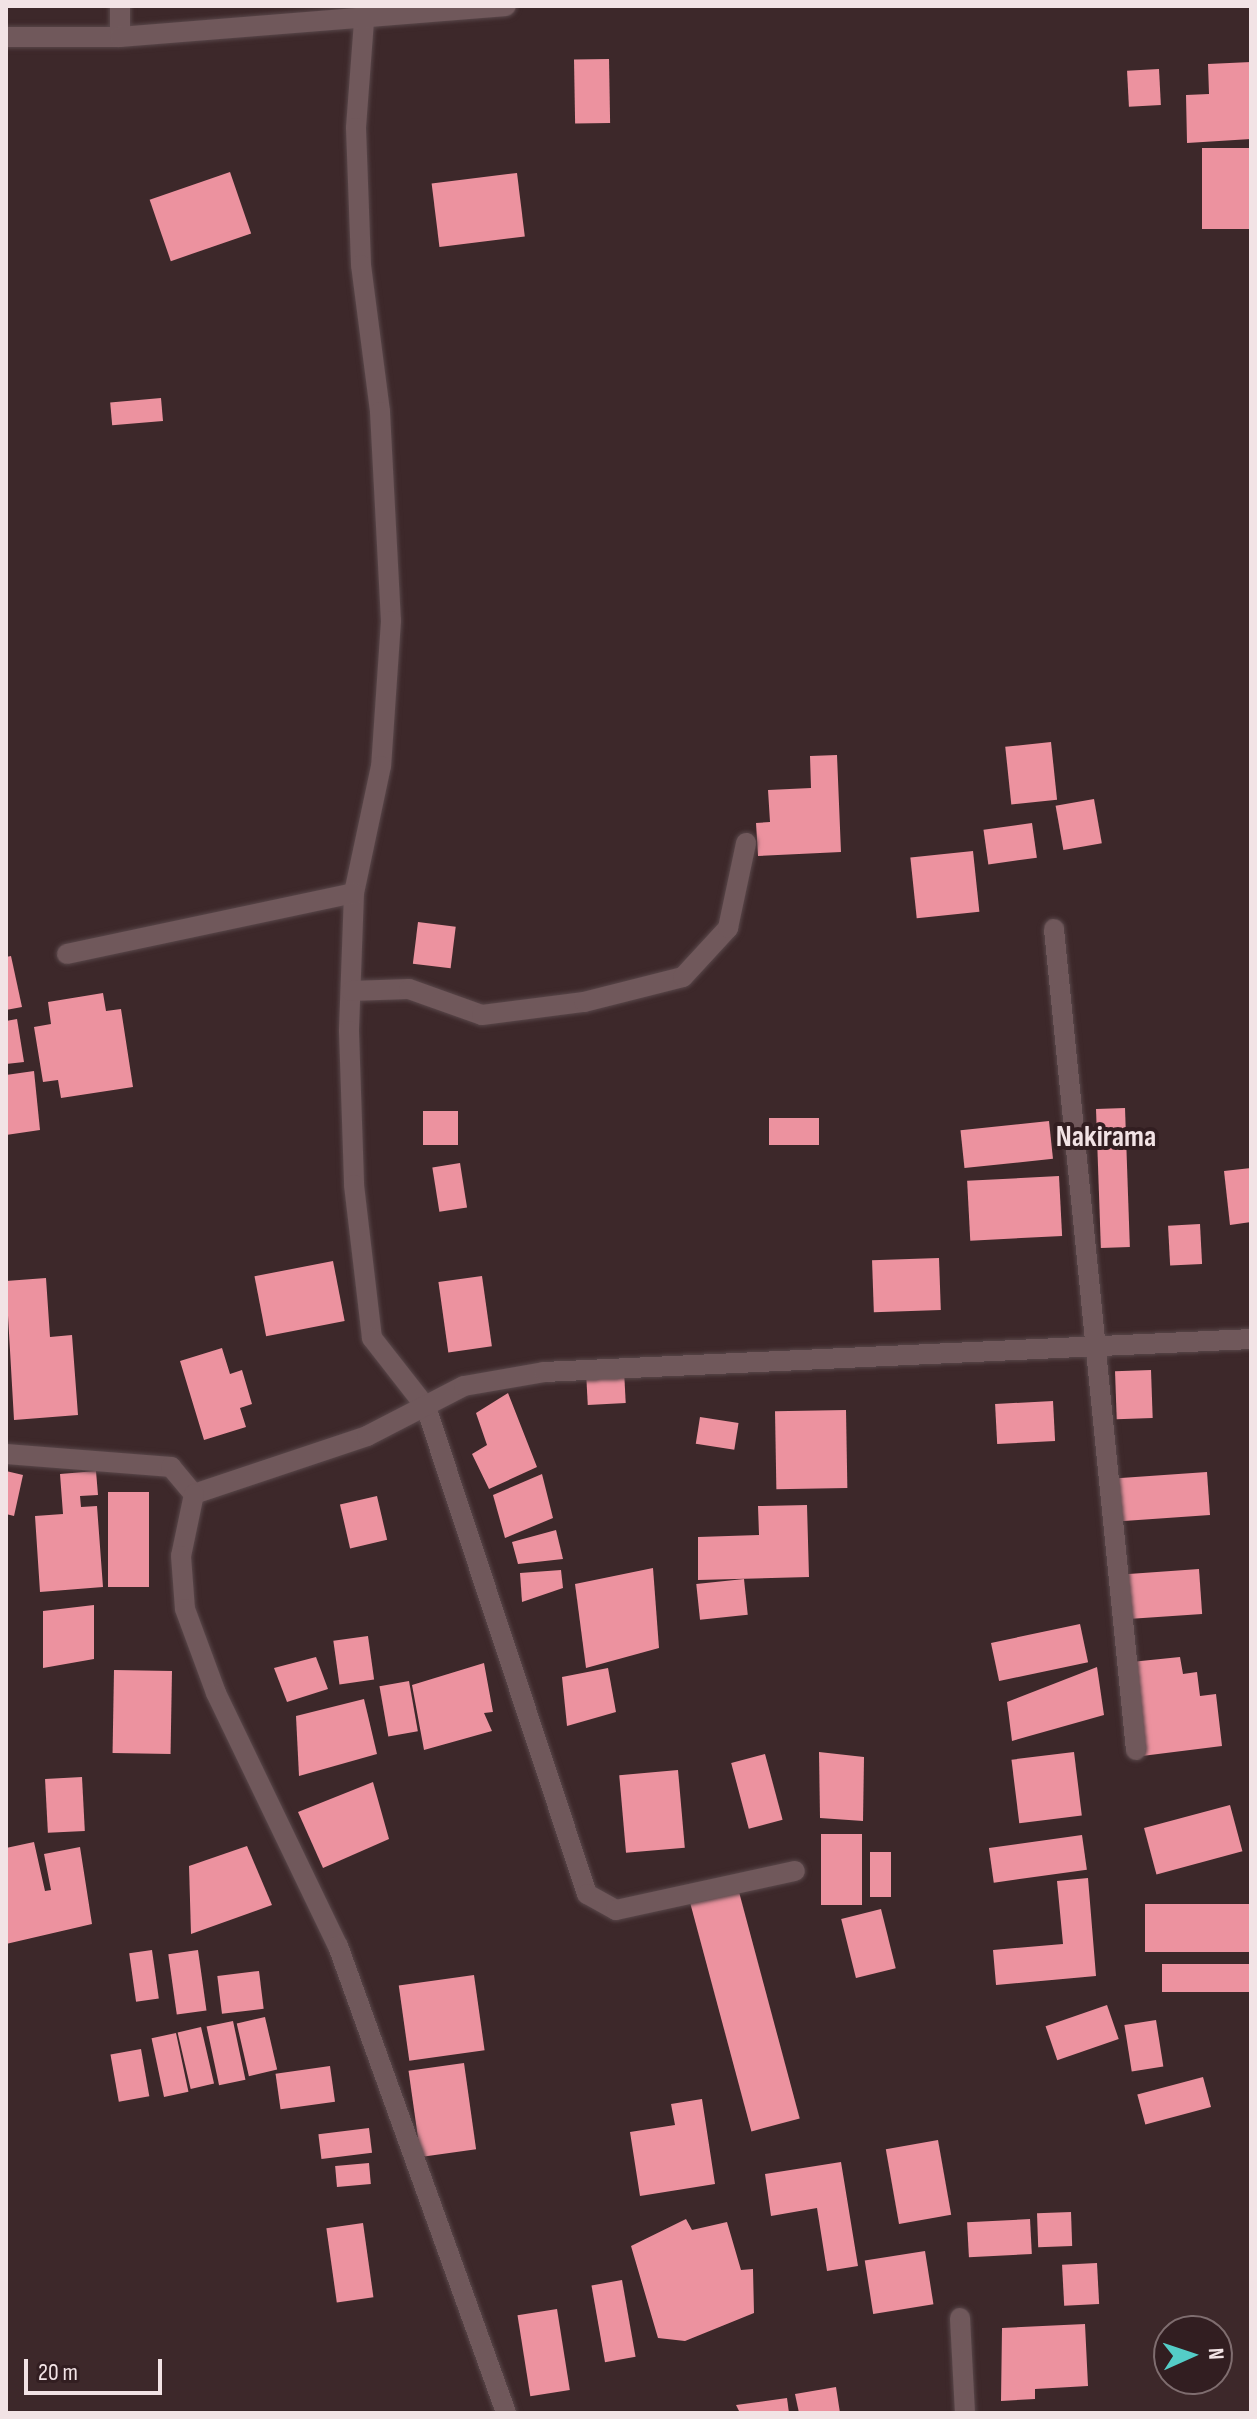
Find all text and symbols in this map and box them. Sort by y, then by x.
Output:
district label: Nakirama [1056,1119,1156,1155]
north arrow [1153,2315,1233,2395]
scale bar [28,2343,166,2393]
text: N [1202,2347,1229,2360]
text: 20 m [38,2358,78,2387]

